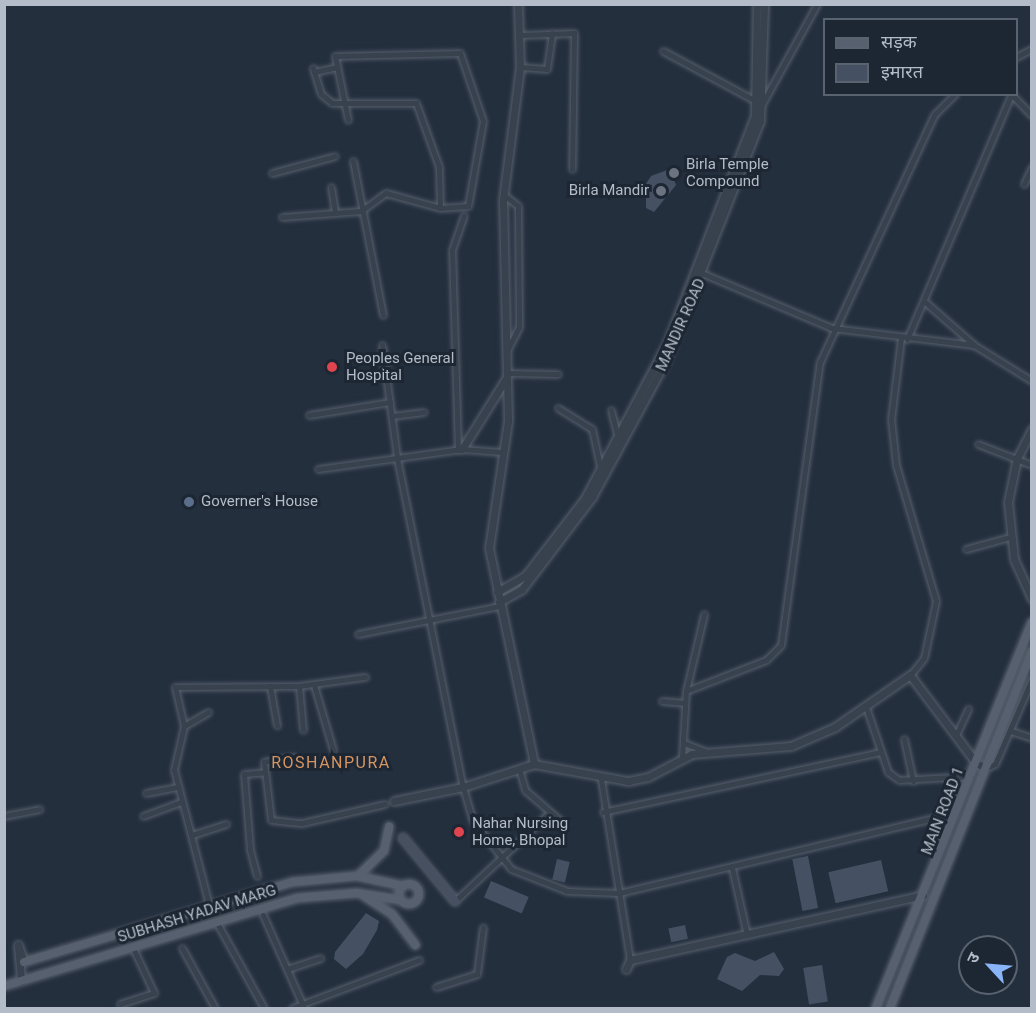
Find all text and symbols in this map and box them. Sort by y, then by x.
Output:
legend [823,18,1018,96]
text: सड़क [881,31,917,52]
text: इमारत [881,61,923,82]
place label: Birla Temple Compound [686,155,769,190]
marker: Birla Temple Compound [667,166,681,180]
place label: Birla Mandir [569,182,649,200]
marker: Birla Mandir [654,184,668,198]
street label: MANDIR ROAD [653,276,709,374]
place label: Peoples General Hospital [346,349,454,384]
marker: Peoples General Hospital [323,358,341,376]
place label: Governer's House [201,493,318,511]
marker: Governer's House [182,495,196,509]
district label: ROSHANPURA [271,753,391,773]
street label: MAIN ROAD 1 [918,765,968,857]
place label: Nahar Nursing Home, Bhopal [472,814,568,849]
marker: Nahar Nursing Home, Bhopal [450,823,468,841]
street label: SUBHASH YADAV MARG [116,881,278,947]
north arrow [958,935,1018,995]
text: उ [963,949,984,966]

